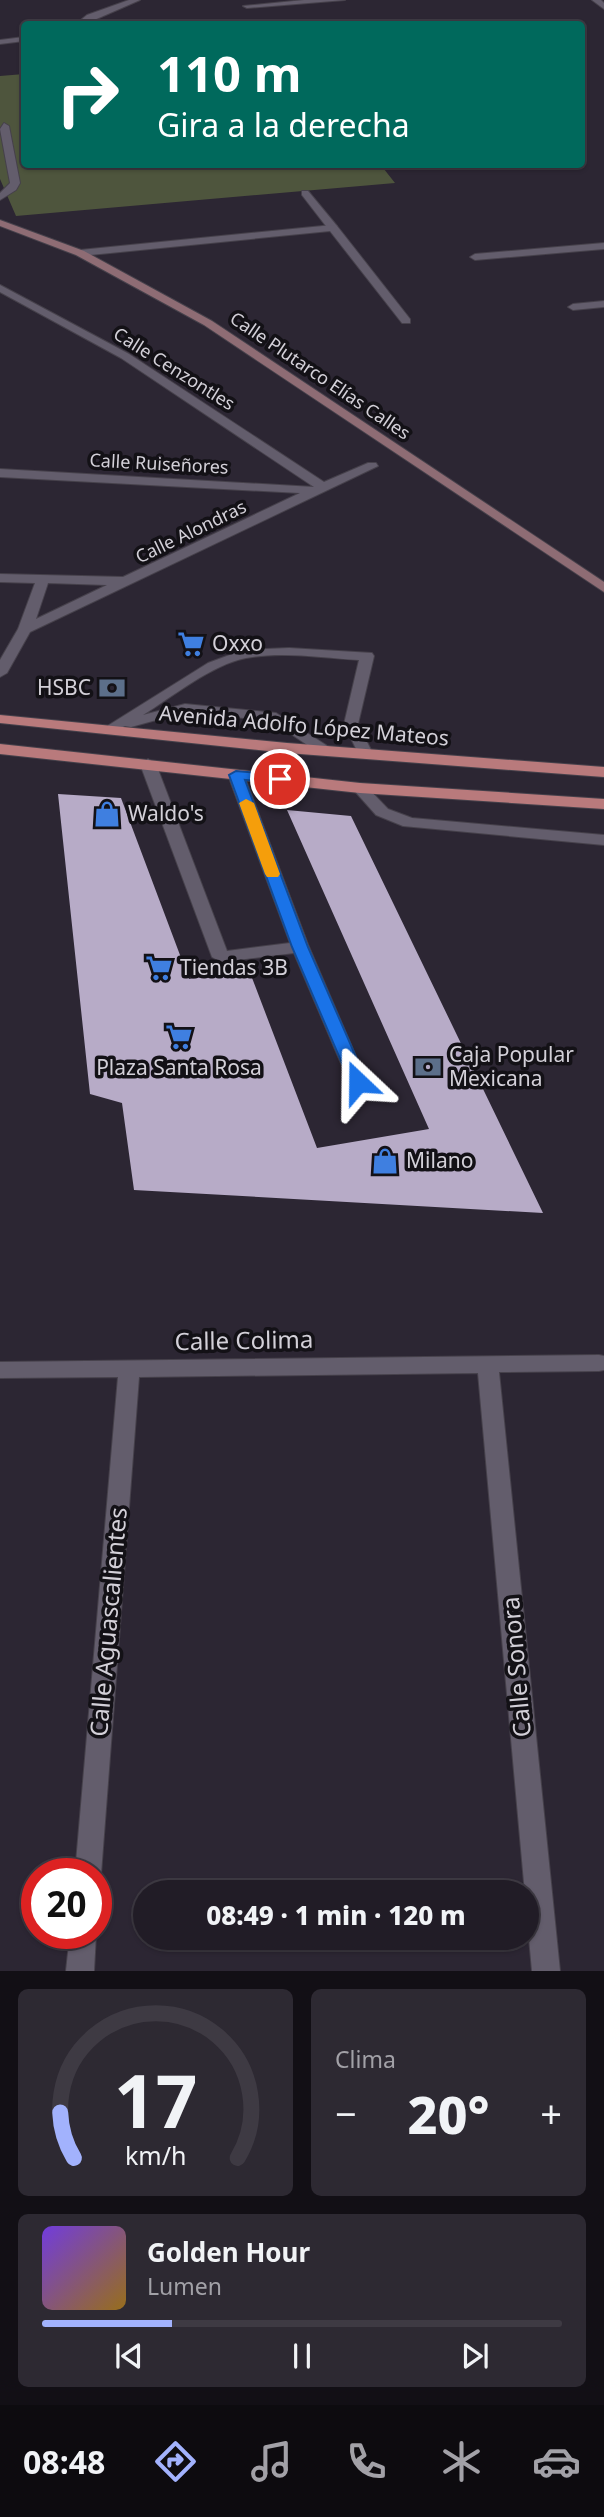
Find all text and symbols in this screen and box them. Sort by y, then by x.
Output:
text: 110 m [157,40,302,106]
icon: right [42,49,133,140]
text: Gira a la derecha [157,103,410,146]
street label: Calle Plutarco Elías Calles [226,306,415,444]
street label: Calle Cenzontles [109,321,240,415]
street label: Calle Ruiseñores [89,447,229,479]
street label: Calle Alondras [131,494,250,568]
supermarket icon: Oxxo [176,629,206,659]
place label: Oxxo [212,629,263,657]
place label: HSBC [37,673,91,701]
bank icon: HSBC [97,673,127,703]
street label: Avenida Adolfo López Mateos [158,698,450,752]
pin [250,749,310,809]
icon: arrive [261,760,299,798]
shop icon: Waldo's [92,799,122,829]
place label: Waldo's [128,799,204,827]
supermarket icon: Tiendas 3B [144,953,174,983]
place label: Tiendas 3B [180,953,288,981]
supermarket icon: Plaza Santa Rosa [164,1022,194,1052]
place label: Caja Popular Mexicana [449,1040,574,1092]
position arrow [321,1045,395,1119]
bank icon: Caja Popular Mexicana [413,1052,443,1082]
place label: Plaza Santa Rosa [96,1053,262,1081]
shop icon: Milano [370,1146,400,1176]
place label: Milano [406,1146,473,1174]
street label: Calle Colima [174,1322,314,1357]
street label: Calle Aguascalientes [81,1506,134,1738]
street label: Calle Sonora [493,1596,538,1739]
speed limit sign: 20 [21,1858,112,1949]
text: 08:49 · 1 min · 120 m [206,1897,466,1933]
text: Clima [335,2043,396,2075]
text: 17 [114,2051,197,2150]
text: 20° [407,2078,490,2149]
text: − [335,2087,357,2139]
text: + [540,2087,562,2139]
text: km/h [125,2138,186,2172]
text: Golden Hour [147,2234,310,2270]
text: Lumen [147,2270,222,2302]
icon: previous [110,2337,148,2375]
icon: pause [283,2337,321,2375]
icon: next [456,2337,494,2375]
icon: directions [151,2437,200,2486]
icon: music [247,2437,296,2486]
icon: phone [342,2437,391,2486]
icon: climate [437,2437,486,2486]
icon: car [532,2437,581,2486]
text: 08:48 [23,2440,105,2483]

